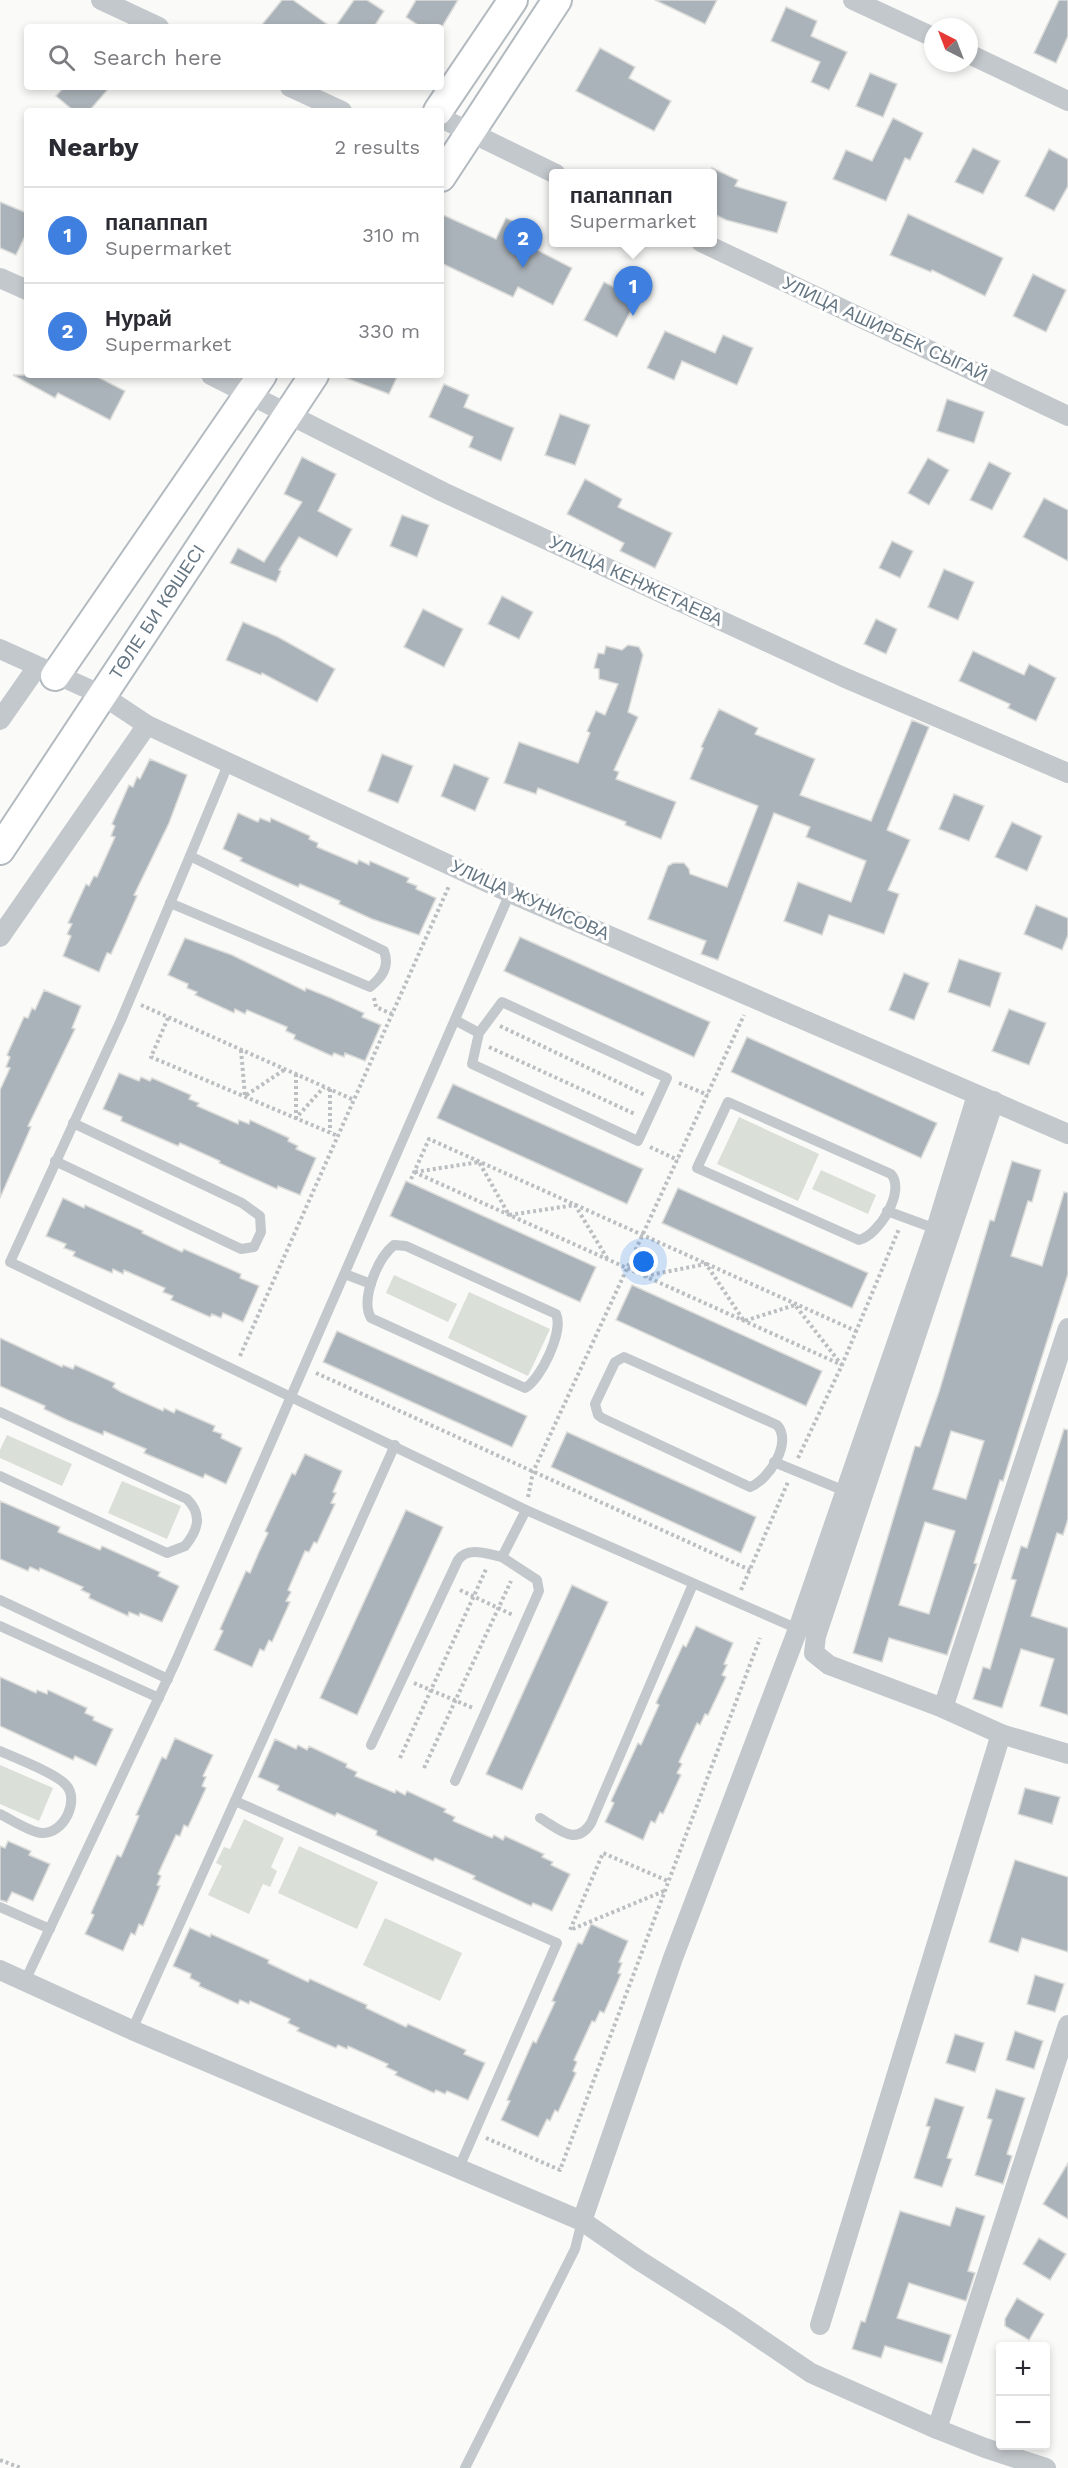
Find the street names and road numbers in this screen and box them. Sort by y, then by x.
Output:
street label: УЛИЦА АШИРБЕК СЫГАЙ [780,272,991,385]
street label: УЛИЦА КЕНЖЕТАЕВА [546,531,726,630]
street label: ТӨЛЕ БИ КӨШЕСІ [105,541,209,683]
street label: УЛИЦА ЖУНИСОВА [448,855,613,944]

